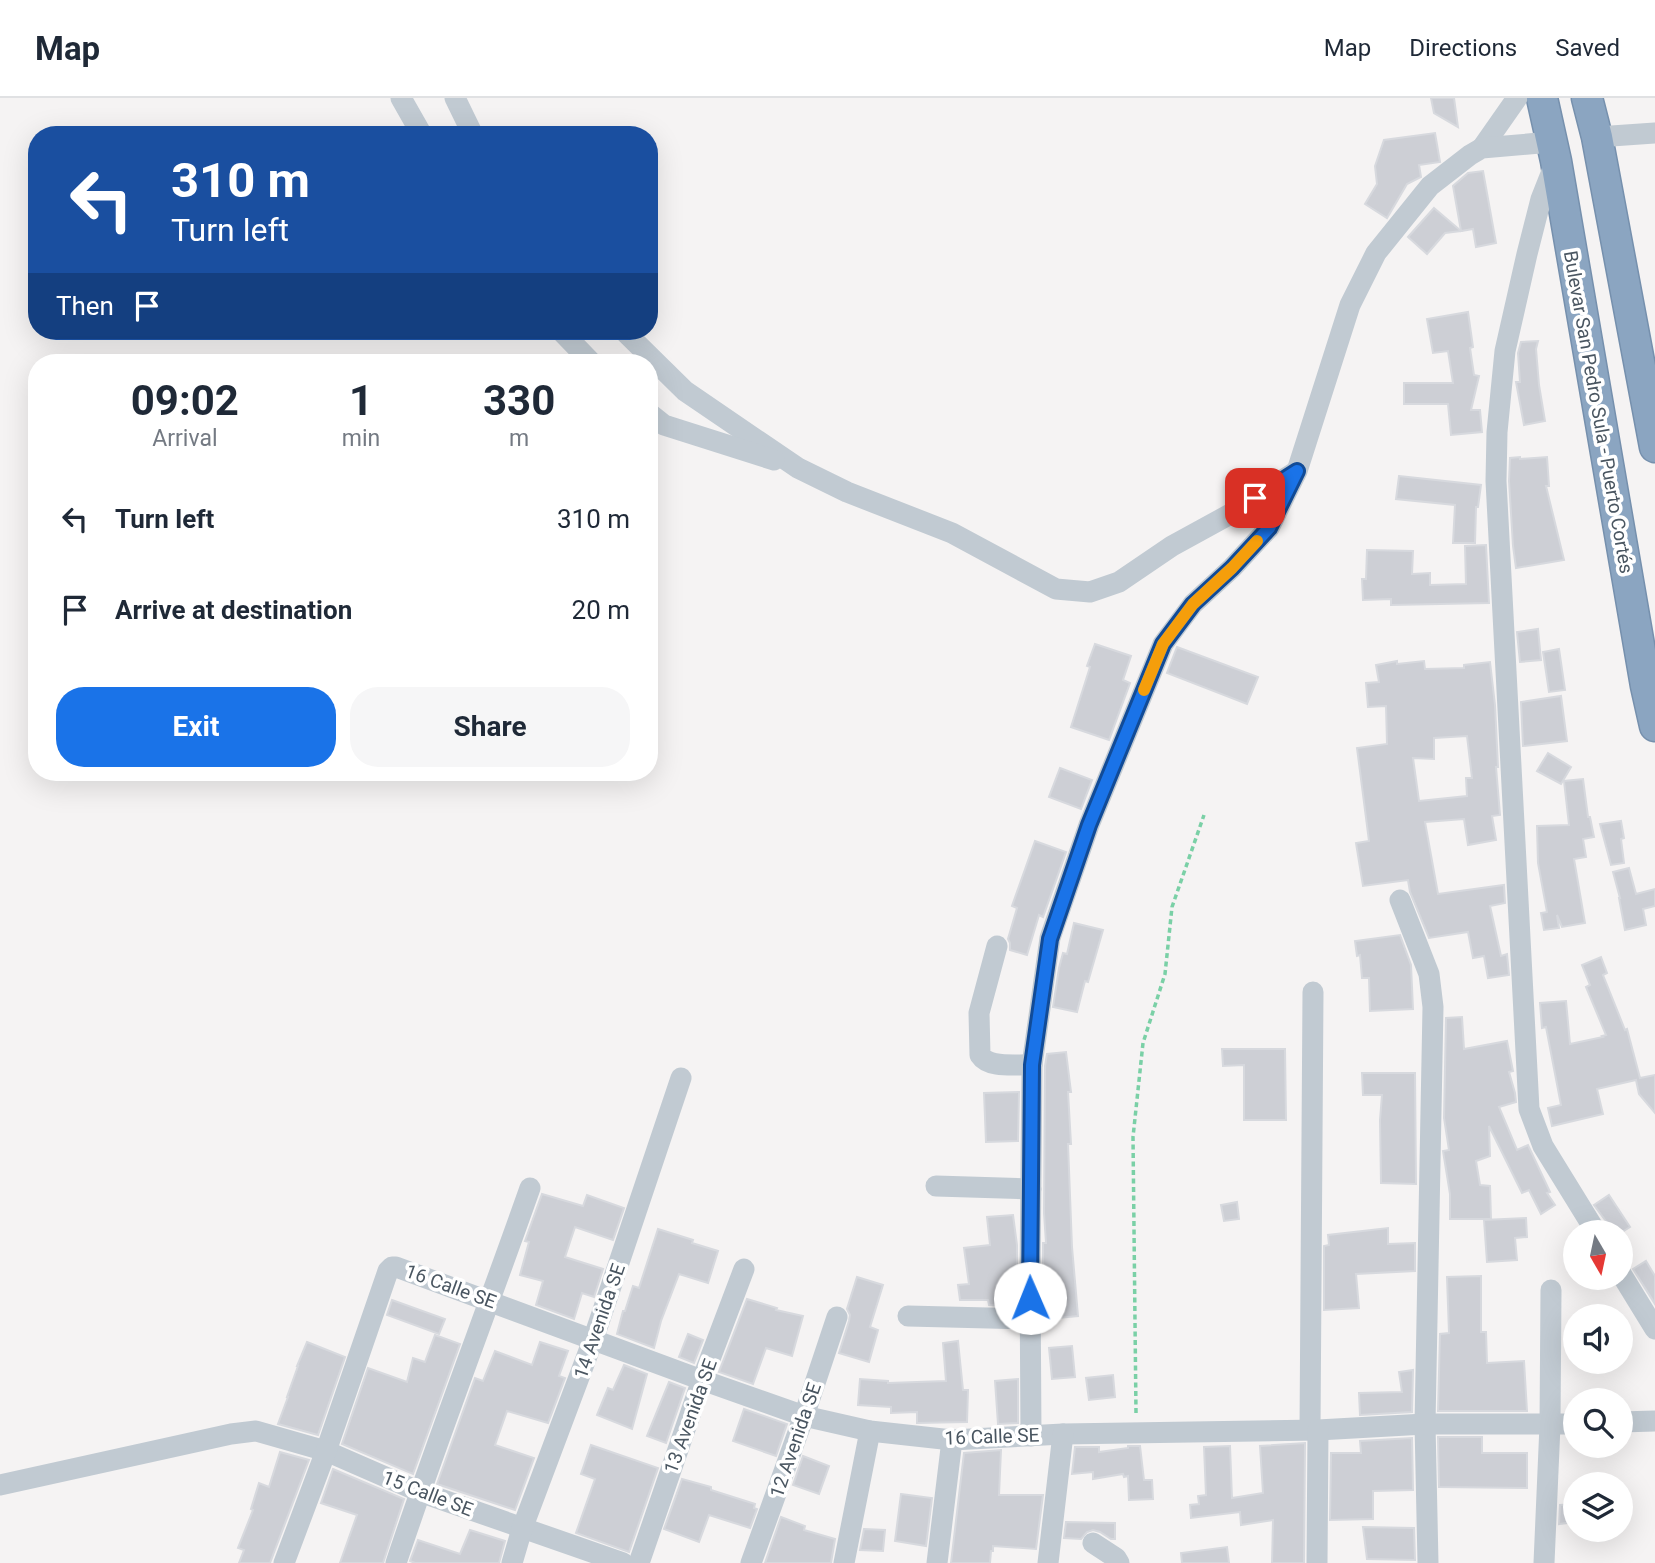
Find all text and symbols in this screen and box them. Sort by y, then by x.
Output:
text: Map [35,29,100,68]
text: Map [1324,34,1371,62]
text: Directions [1409,34,1517,62]
text: Saved [1555,34,1620,62]
text: 310 m [171,152,310,209]
icon: left [56,154,147,245]
text: Turn left [171,211,289,249]
street label: Bulevar San Pedro Sula - Puerto Cortés [1559,249,1638,575]
icon: arrive [128,287,166,325]
text: Then [56,291,114,321]
text: 09:02 [131,376,239,425]
text: 1 [349,376,373,425]
text: 330 [483,376,555,425]
text: Arrival [152,425,218,452]
text: min [342,425,380,452]
text: m [509,425,529,452]
pin [1225,468,1285,528]
icon: arrive [1236,479,1274,517]
icon: left [56,500,94,538]
text: Turn left [115,504,214,534]
text: 310 m [557,504,630,534]
icon: arrive [56,591,94,629]
text: Arrive at destination [115,595,352,625]
text: 20 m [572,595,630,625]
button: Exit [56,687,336,767]
button: Share [350,687,630,767]
north arrow [1563,1220,1633,1290]
map controls [1563,1220,1633,1542]
street label: 16 Calle SE [402,1259,500,1314]
street label: 14 Avenida SE [569,1260,630,1382]
position arrow [993,1261,1067,1335]
button: sound [1563,1304,1633,1374]
street label: 13 Avenida SE [659,1356,722,1477]
street label: 12 Avenida SE [765,1379,826,1501]
button: search [1563,1388,1633,1458]
street label: 16 Calle SE [944,1423,1040,1450]
street label: 15 Calle SE [379,1466,476,1521]
button: layers [1563,1472,1633,1542]

